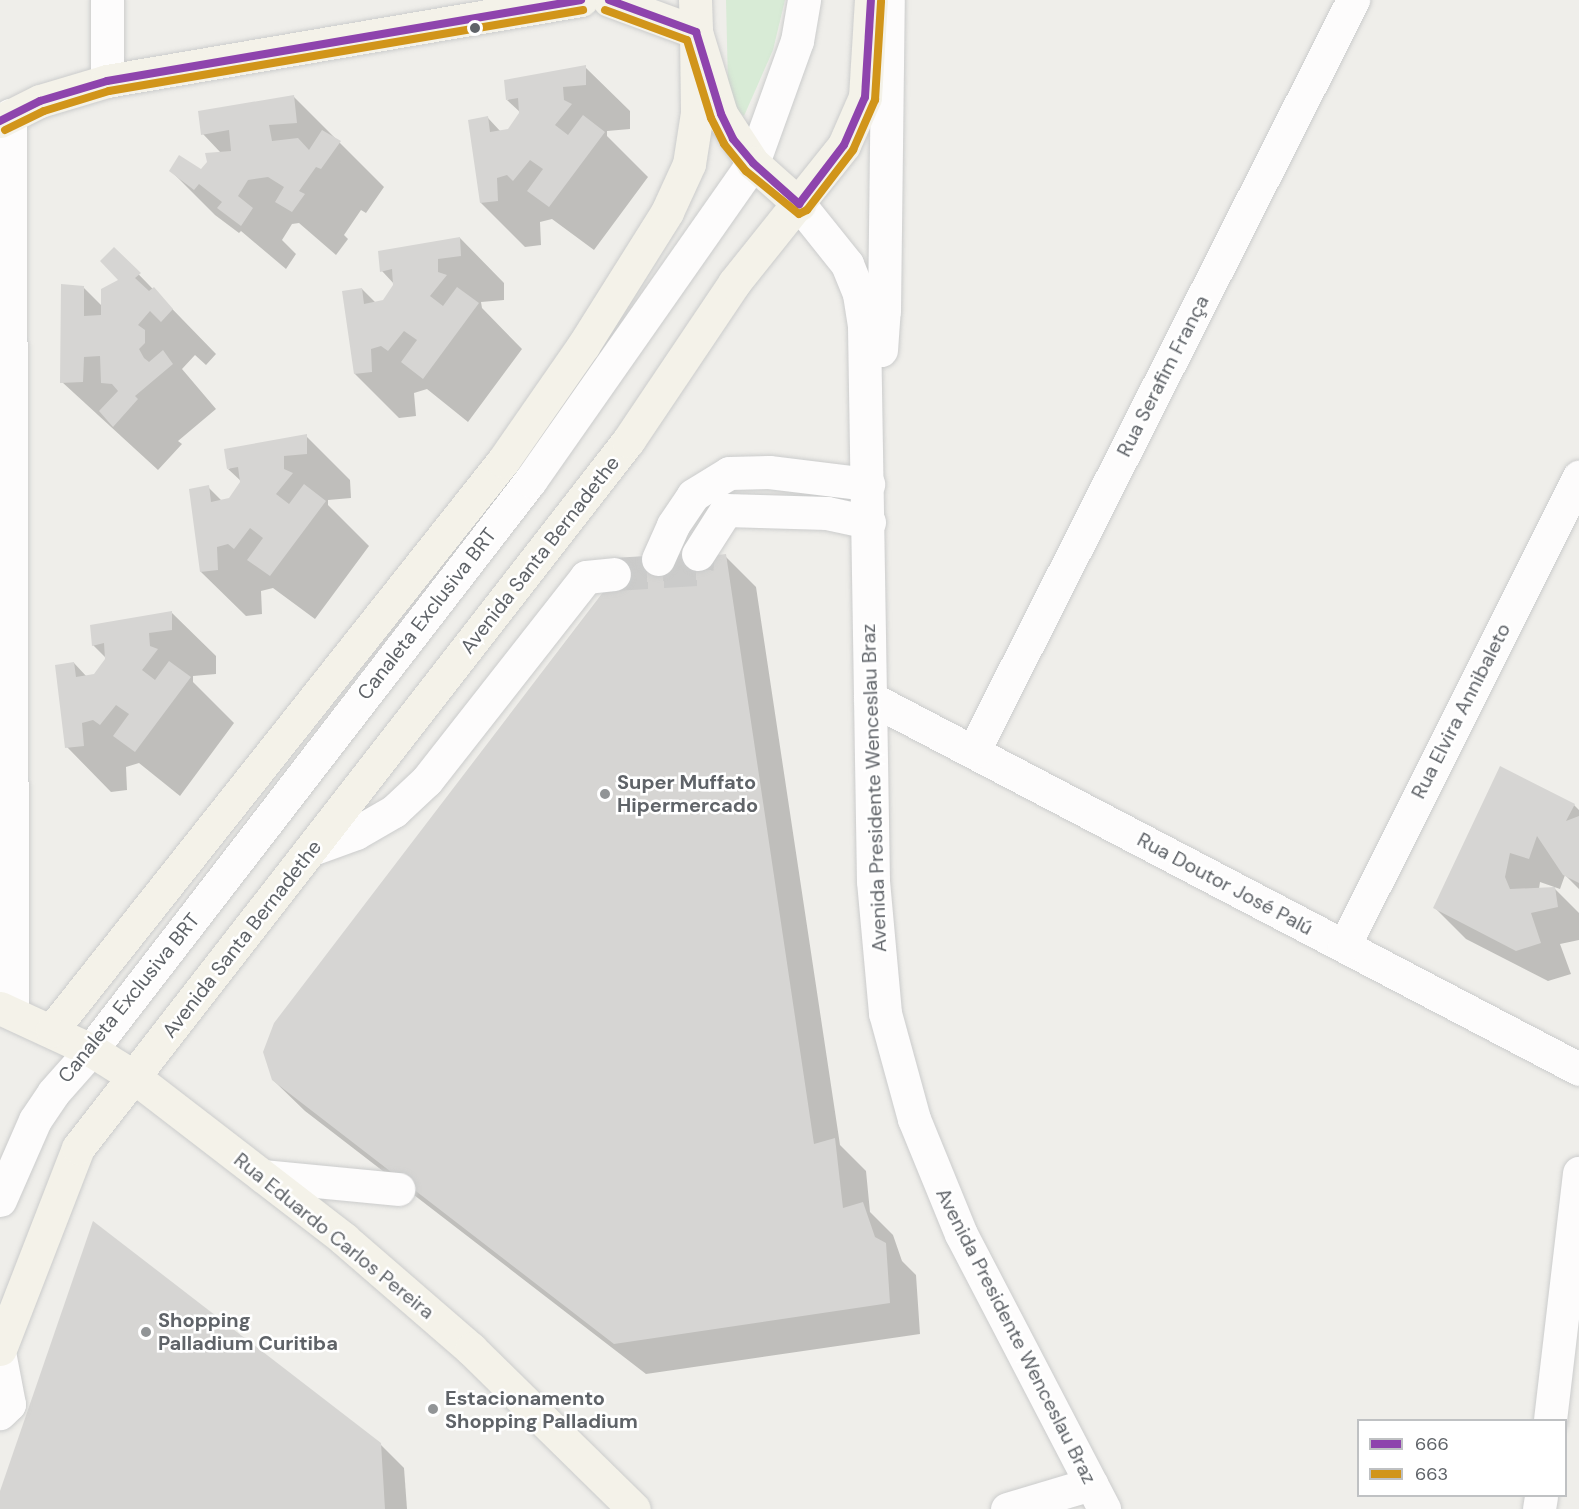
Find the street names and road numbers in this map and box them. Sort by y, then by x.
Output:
street label: Rua Serafim França [1112,291,1214,461]
street label: Avenida Santa Bernadethe [455,451,625,659]
street label: Canaleta Exclusiva BRT [352,523,502,705]
street label: Rua Elvira Annibaleto [1406,619,1516,803]
street label: Avenida Presidente Wenceslau Braz [856,623,892,953]
street label: Rua Doutor José Palú [1133,828,1317,940]
street label: Avenida Santa Bernadethe [157,835,327,1043]
street label: Canaleta Exclusiva BRT [53,908,205,1088]
street label: Rua Eduardo Carlos Pereira [229,1148,439,1324]
street label: Avenida Presidente Wenceslau Braz [931,1184,1101,1488]

